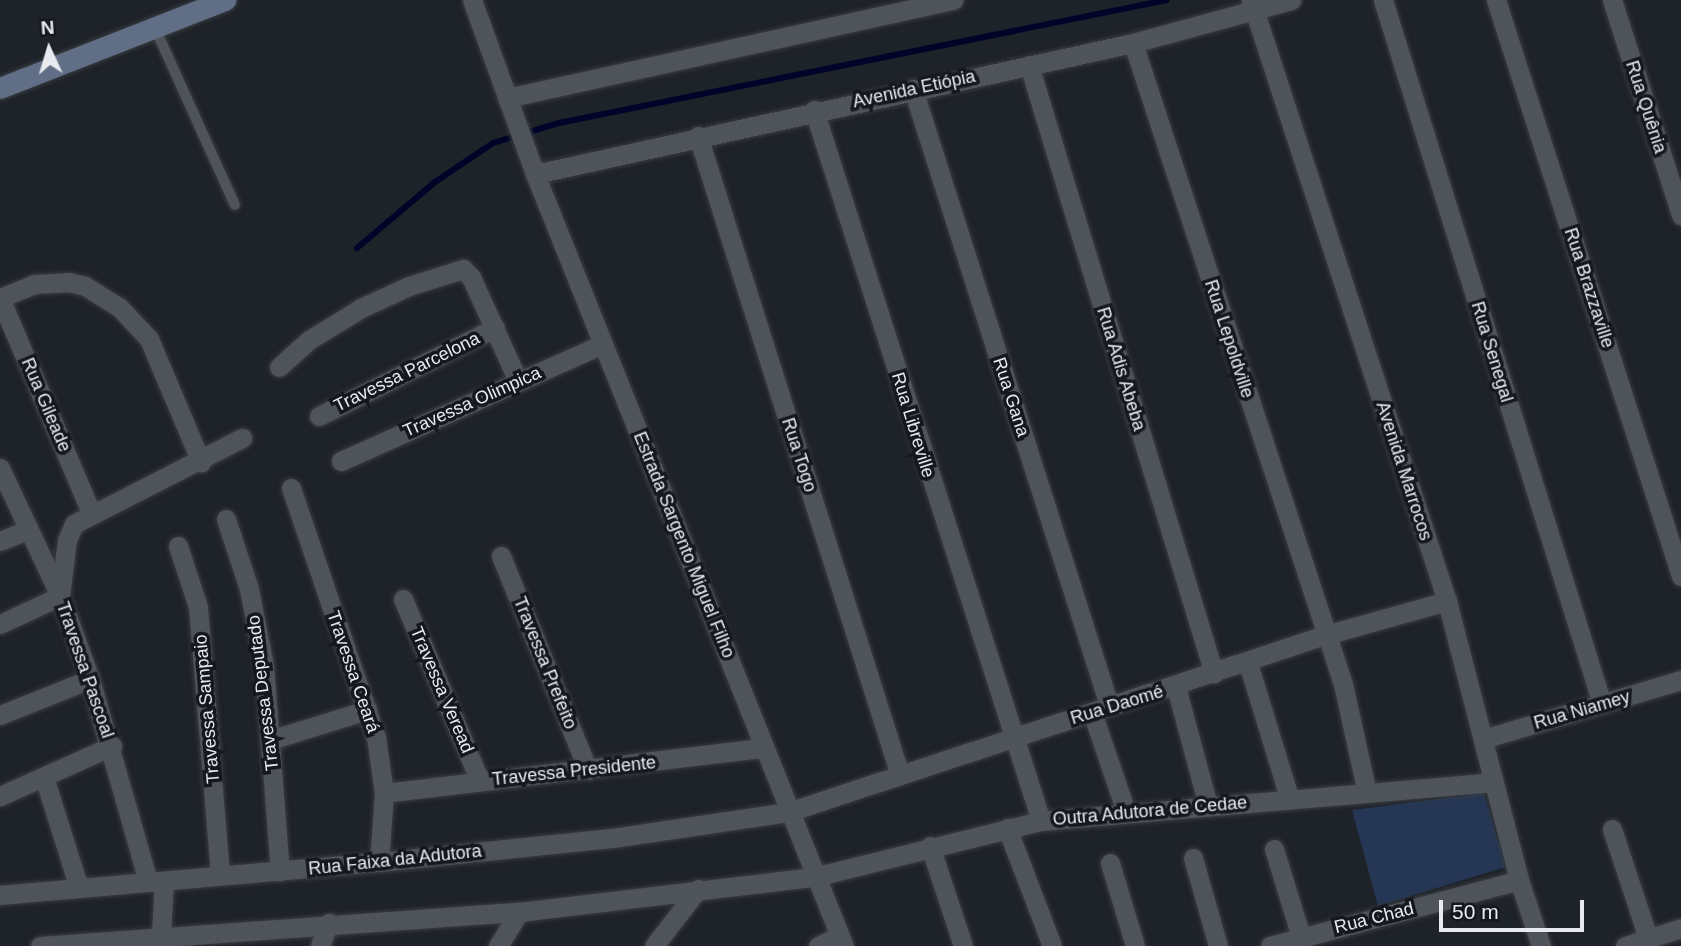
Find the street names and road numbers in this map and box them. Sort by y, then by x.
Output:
street label: Rua Quênia [1621,58,1671,156]
street label: Avenida Etiópia [851,65,977,113]
street label: Rua Brazzaville [1559,225,1619,351]
street label: Rua Lepoldville [1200,277,1258,401]
street label: Rua Senegal [1466,299,1518,405]
street label: Rua Adis Abeba [1092,304,1150,434]
street label: Travessa Parcelona [331,327,483,417]
street label: Rua Gileade [17,355,75,455]
street label: Rua Gana [988,355,1034,439]
street label: Travessa Olimpica [400,362,544,442]
street label: Rua Libreville [887,370,939,480]
street label: Avenida Marrocos [1371,399,1437,543]
street label: Rua Togo [777,415,821,495]
street label: Estrada Sargento Miguel Filho [629,429,739,661]
street label: Travessa Prefeito [509,594,581,732]
street label: Travessa Pascoal [52,599,118,741]
street label: Travessa Ceará [322,608,384,736]
street label: Travessa Deputado [243,614,283,772]
street label: Travessa Veread [406,623,478,757]
street label: Travessa Sampaio [190,634,224,784]
street label: Rua Daomé [1068,681,1166,729]
street label: Rua Niamey [1531,686,1633,734]
street label: Travessa Presidente [491,752,657,790]
street label: Outra Adutora de Cedae [1051,792,1249,830]
street label: Rua Faixa da Adutora [307,840,483,880]
street label: Rua Chad [1332,898,1416,938]

